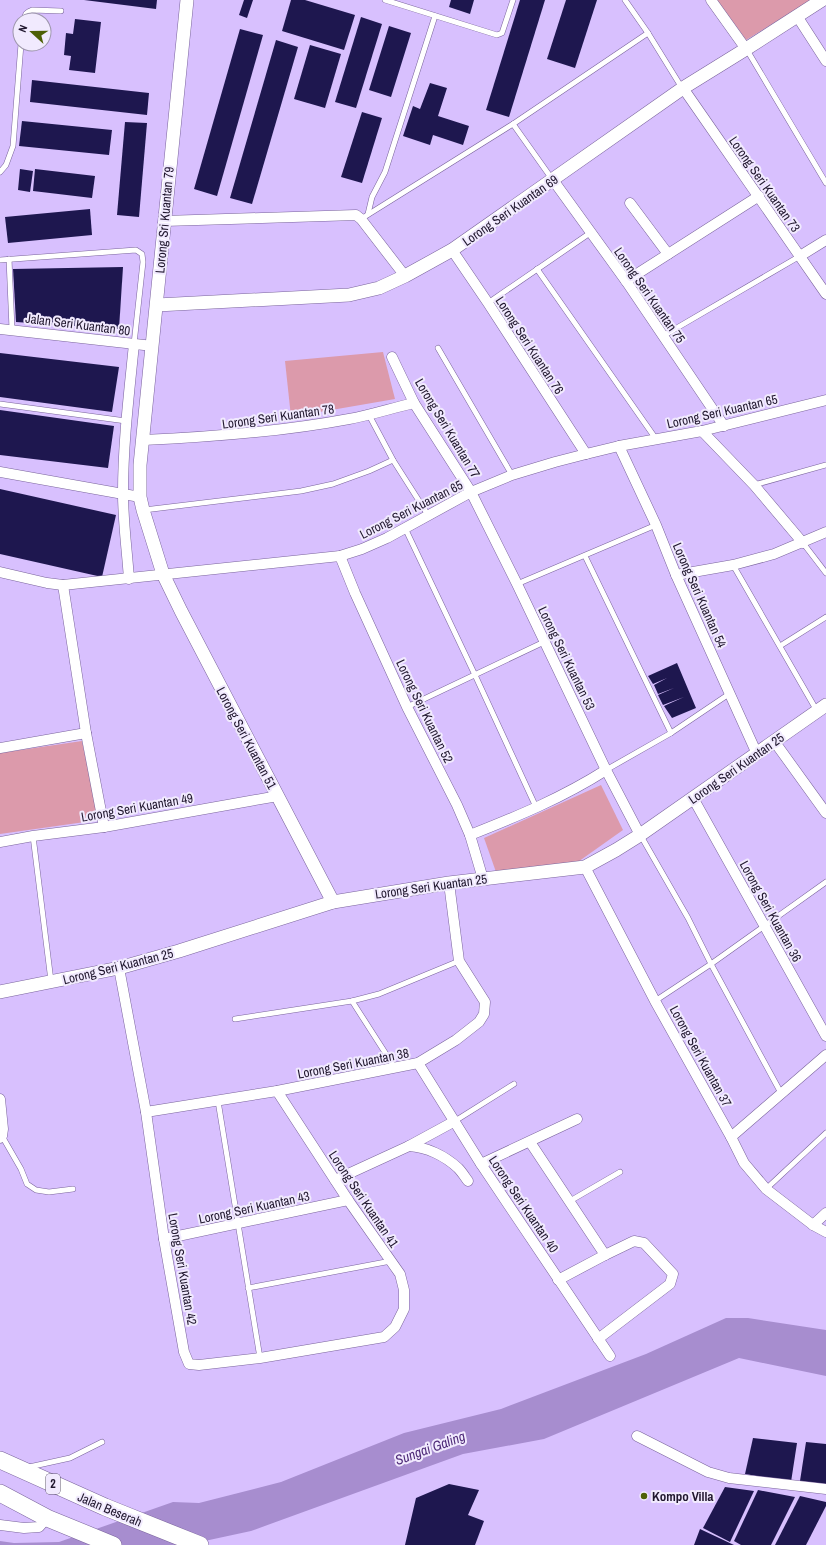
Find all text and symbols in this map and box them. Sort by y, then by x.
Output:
north arrow [12,12,52,52]
text: N [15,23,30,34]
street label: Lorong Seri Kuantan 73 [725,133,804,236]
street label: Lorong Sri Kuantan 79 [151,166,178,274]
street label: Lorong Seri Kuantan 69 [459,171,562,250]
street label: Lorong Seri Kuantan 75 [610,244,689,347]
street label: Lorong Seri Kuantan 76 [492,293,568,397]
street label: Jalan Seri Kuantan 80 [25,310,131,339]
street label: Lorong Seri Kuantan 77 [411,375,484,481]
street label: Lorong Seri Kuantan 65 [665,390,779,433]
street label: Lorong Seri Kuantan 78 [221,400,335,433]
street label: Lorong Seri Kuantan 65 [357,476,466,543]
street label: Lorong Seri Kuantan 54 [669,540,730,650]
street label: Lorong Seri Kuantan 53 [534,604,599,713]
street label: Lorong Seri Kuantan 52 [392,657,457,766]
street label: Lorong Seri Kuantan 51 [212,684,281,792]
street label: Lorong Seri Kuantan 25 [685,729,788,808]
street label: Lorong Seri Kuantan 49 [80,789,194,826]
street label: Lorong Seri Kuantan 36 [736,858,805,965]
street label: Lorong Seri Kuantan 25 [374,870,488,903]
street label: Lorong Seri Kuantan 25 [61,945,175,988]
street label: Lorong Seri Kuantan 37 [666,1003,735,1110]
street label: Lorong Seri Kuantan 38 [296,1044,410,1083]
street label: Lorong Seri Kuantan 41 [325,1148,402,1251]
street label: Lorong Seri Kuantan 40 [485,1153,562,1256]
street label: Lorong Seri Kuantan 43 [197,1187,311,1228]
street label: Lorong Seri Kuantan 42 [164,1212,201,1326]
water label: Sungai Galing [392,1427,468,1469]
road number: 2 [46,1474,60,1494]
street label: Jalan Beserah [75,1488,145,1531]
place label: Kompo Villa [652,1488,713,1505]
marker: Kompo Villa [639,1491,649,1501]

